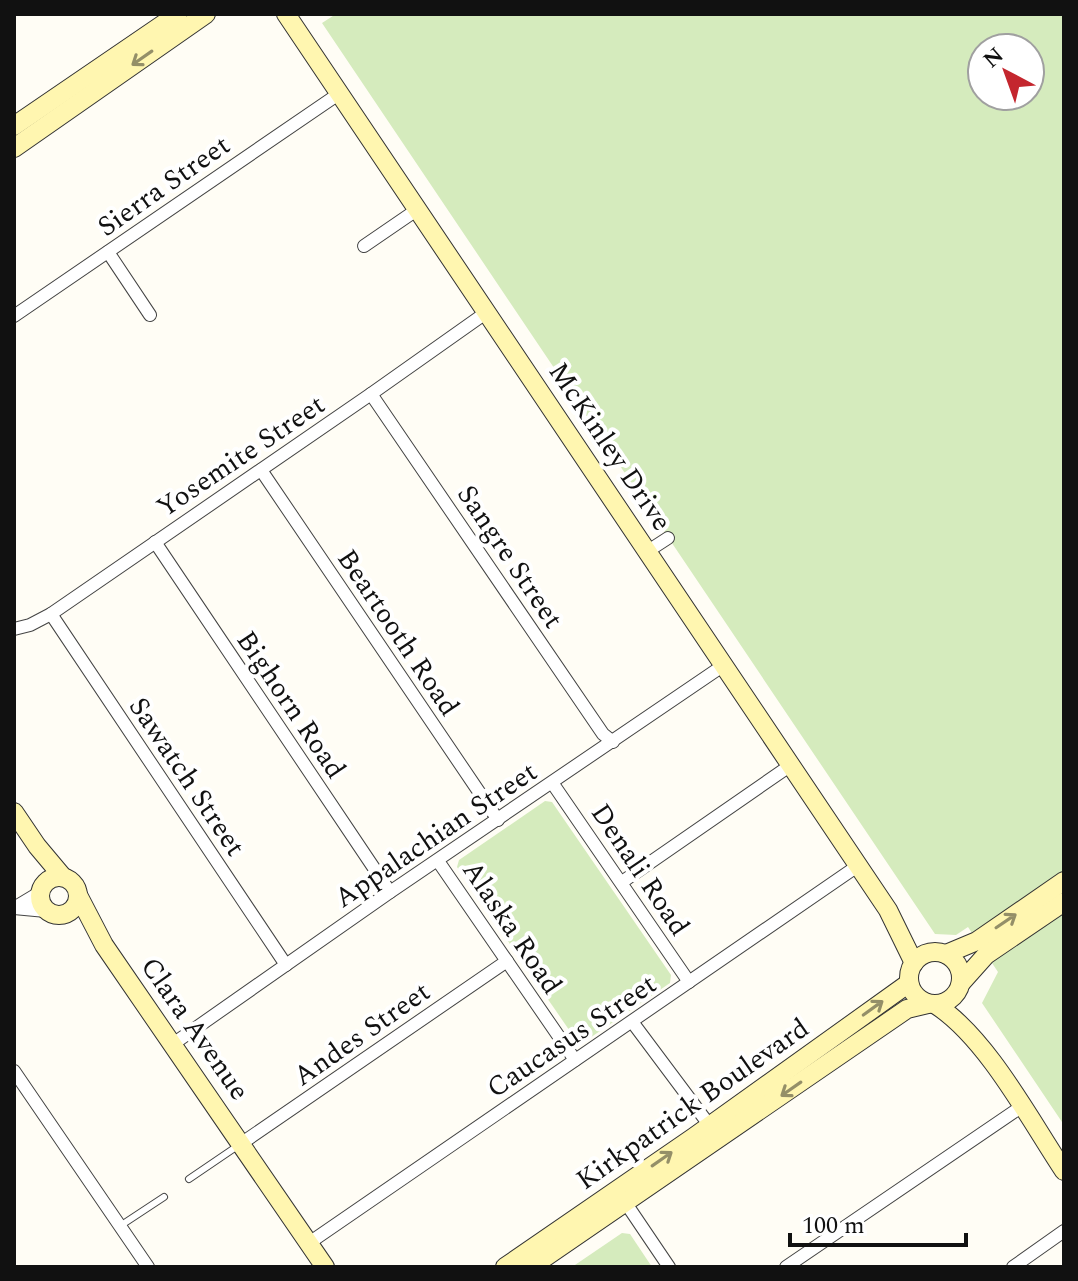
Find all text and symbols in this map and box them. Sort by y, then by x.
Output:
north arrow [966,32,1046,112]
text: N [976,40,1011,76]
one-way arrow [132,50,154,66]
street label: Sierra Street [89,124,239,248]
street label: McKinley Drive [537,354,682,540]
street label: Yosemite Street [148,384,334,529]
street label: Sangre Street [446,476,574,638]
street label: Beartooth Road [326,540,470,725]
street label: Bighorn Road [225,622,356,788]
street label: Sawatch Street [117,689,256,865]
street label: Appalachian Street [326,751,546,919]
street label: Denali Road [579,795,700,945]
street label: Alaska Road [451,852,573,1004]
one-way arrow [995,912,1017,929]
street label: Clara Avenue [129,948,260,1110]
street label: Caucasus Street [478,963,666,1109]
street label: Andes Street [284,971,439,1097]
one-way arrow [862,1000,884,1017]
street label: Kirkpatrick Boulevard [567,1007,818,1201]
one-way arrow [781,1081,803,1097]
one-way arrow [650,1151,672,1168]
scale bar [790,1197,966,1247]
text: 100 m [802,1208,865,1244]

